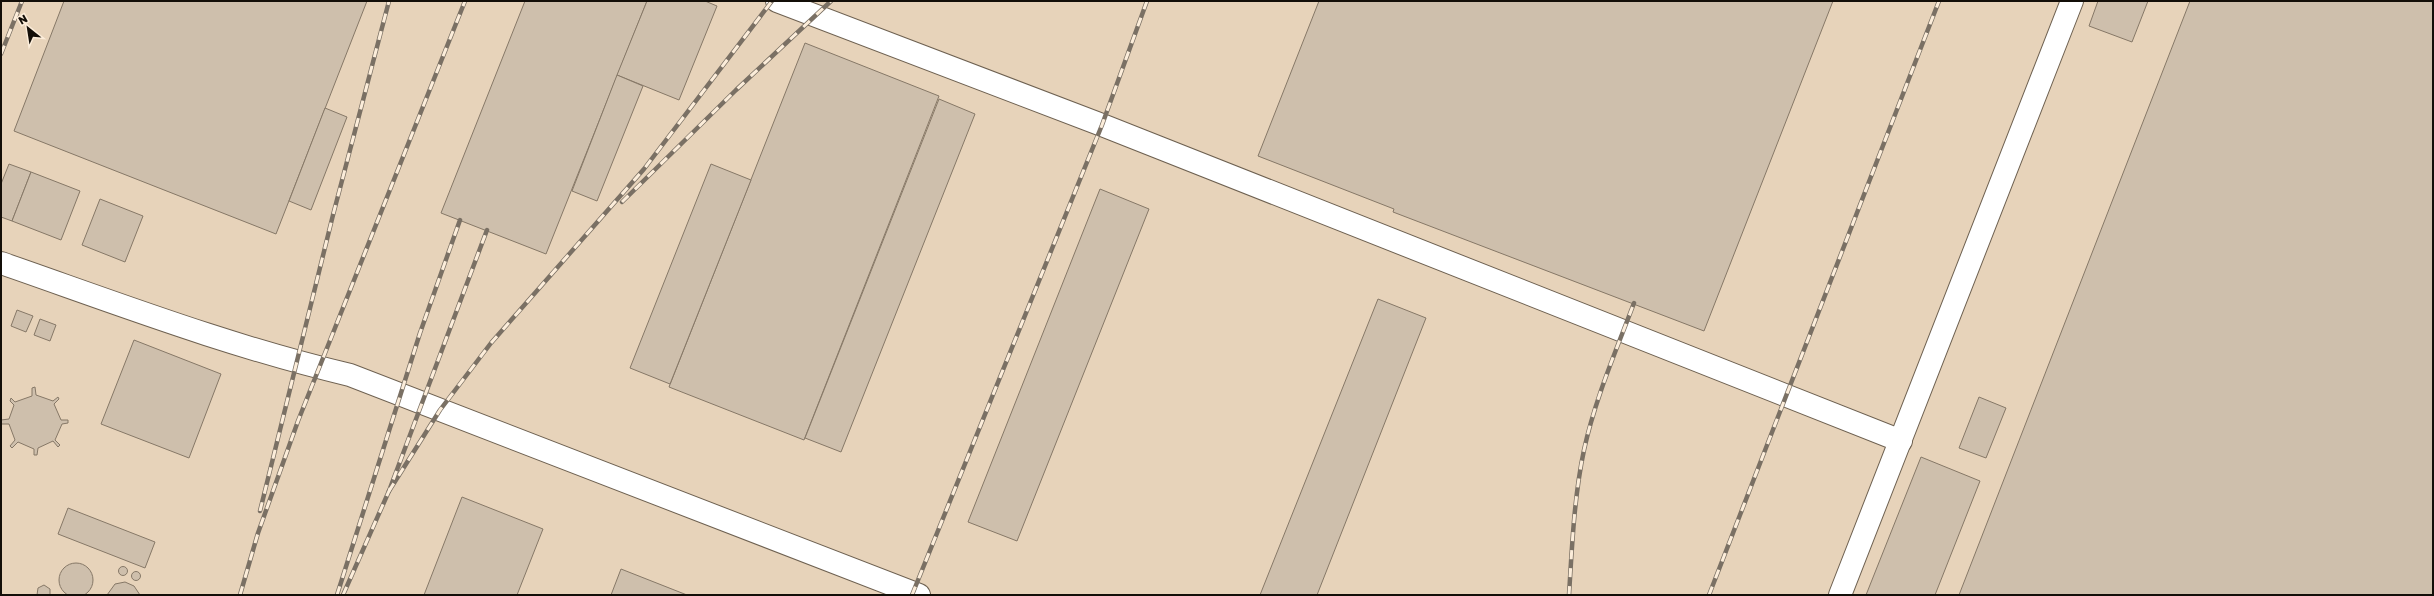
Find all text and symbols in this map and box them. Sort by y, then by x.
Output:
north arrow [8,8,48,48]
text: N [16,11,30,27]

